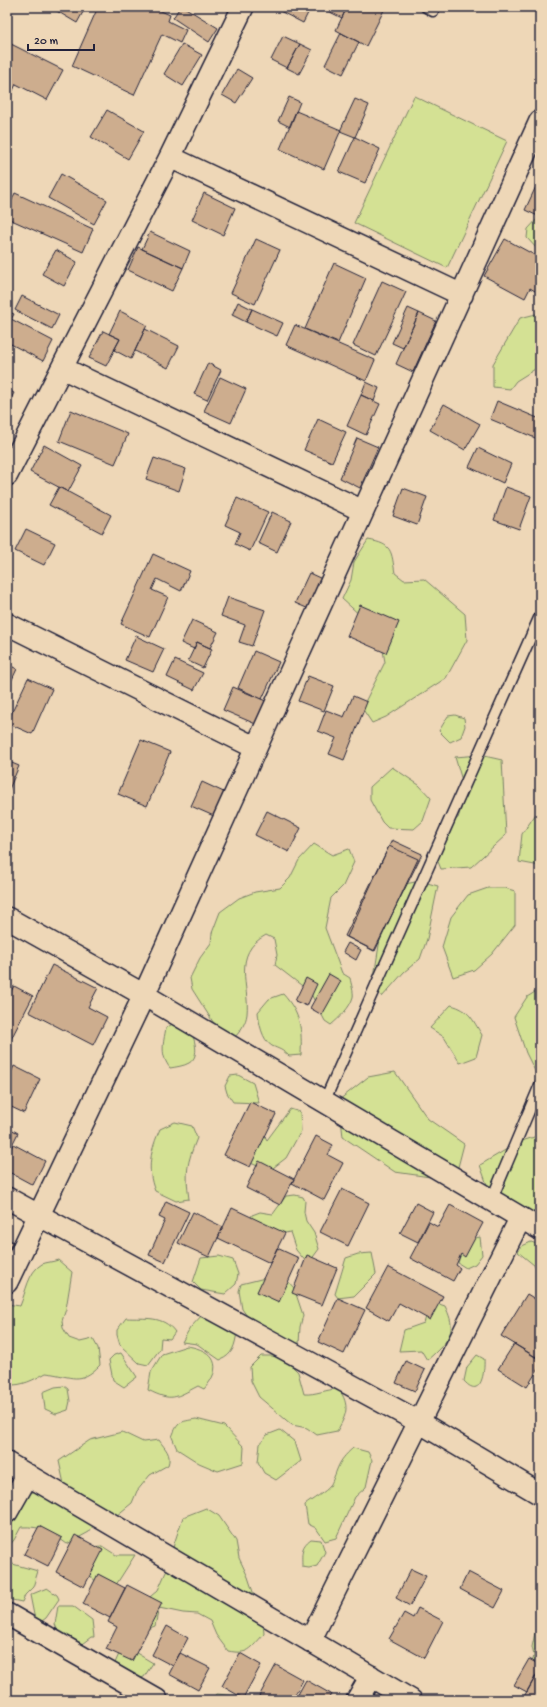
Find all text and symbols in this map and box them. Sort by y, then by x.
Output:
scale bar [28,26,94,52]
text: 20 m [34,35,59,49]

